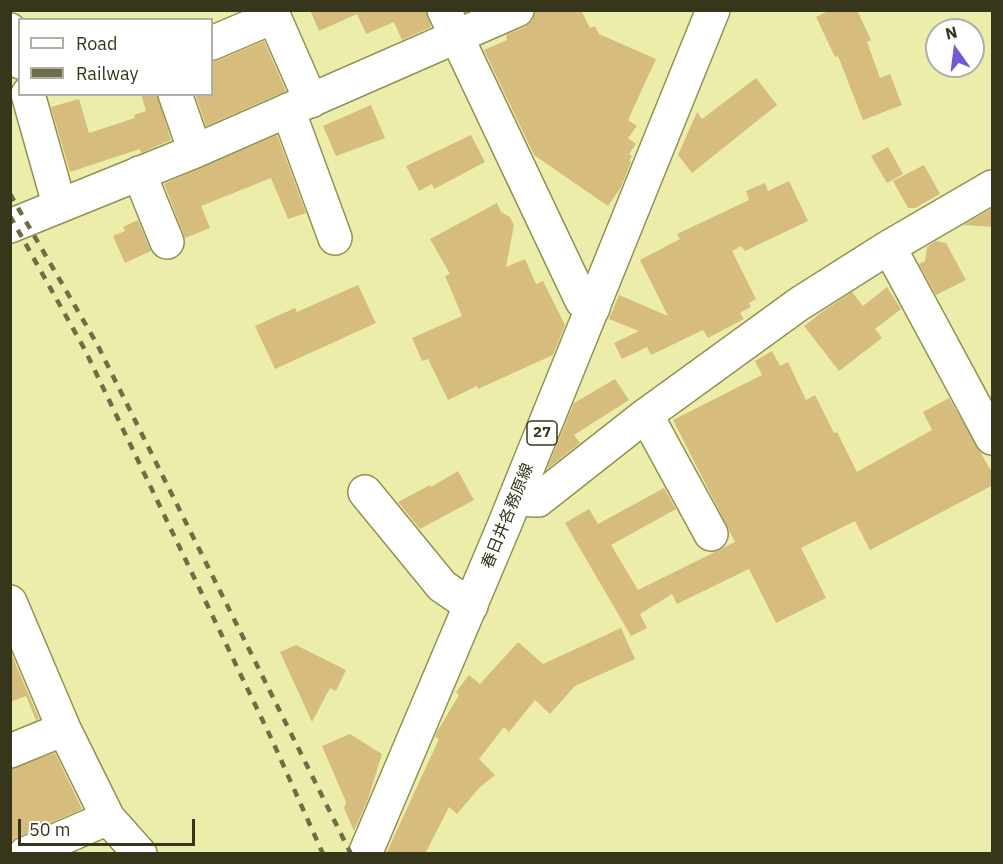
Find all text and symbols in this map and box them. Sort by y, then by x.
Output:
legend [18,18,213,96]
north arrow [925,18,985,78]
text: N [943,21,959,44]
text: Road [76,32,117,55]
text: Railway [76,62,138,85]
road number: 27 [527,421,557,445]
street label: 春日井各務原線 [478,460,538,572]
scale bar [21,807,198,845]
text: 50 m [29,818,71,841]

